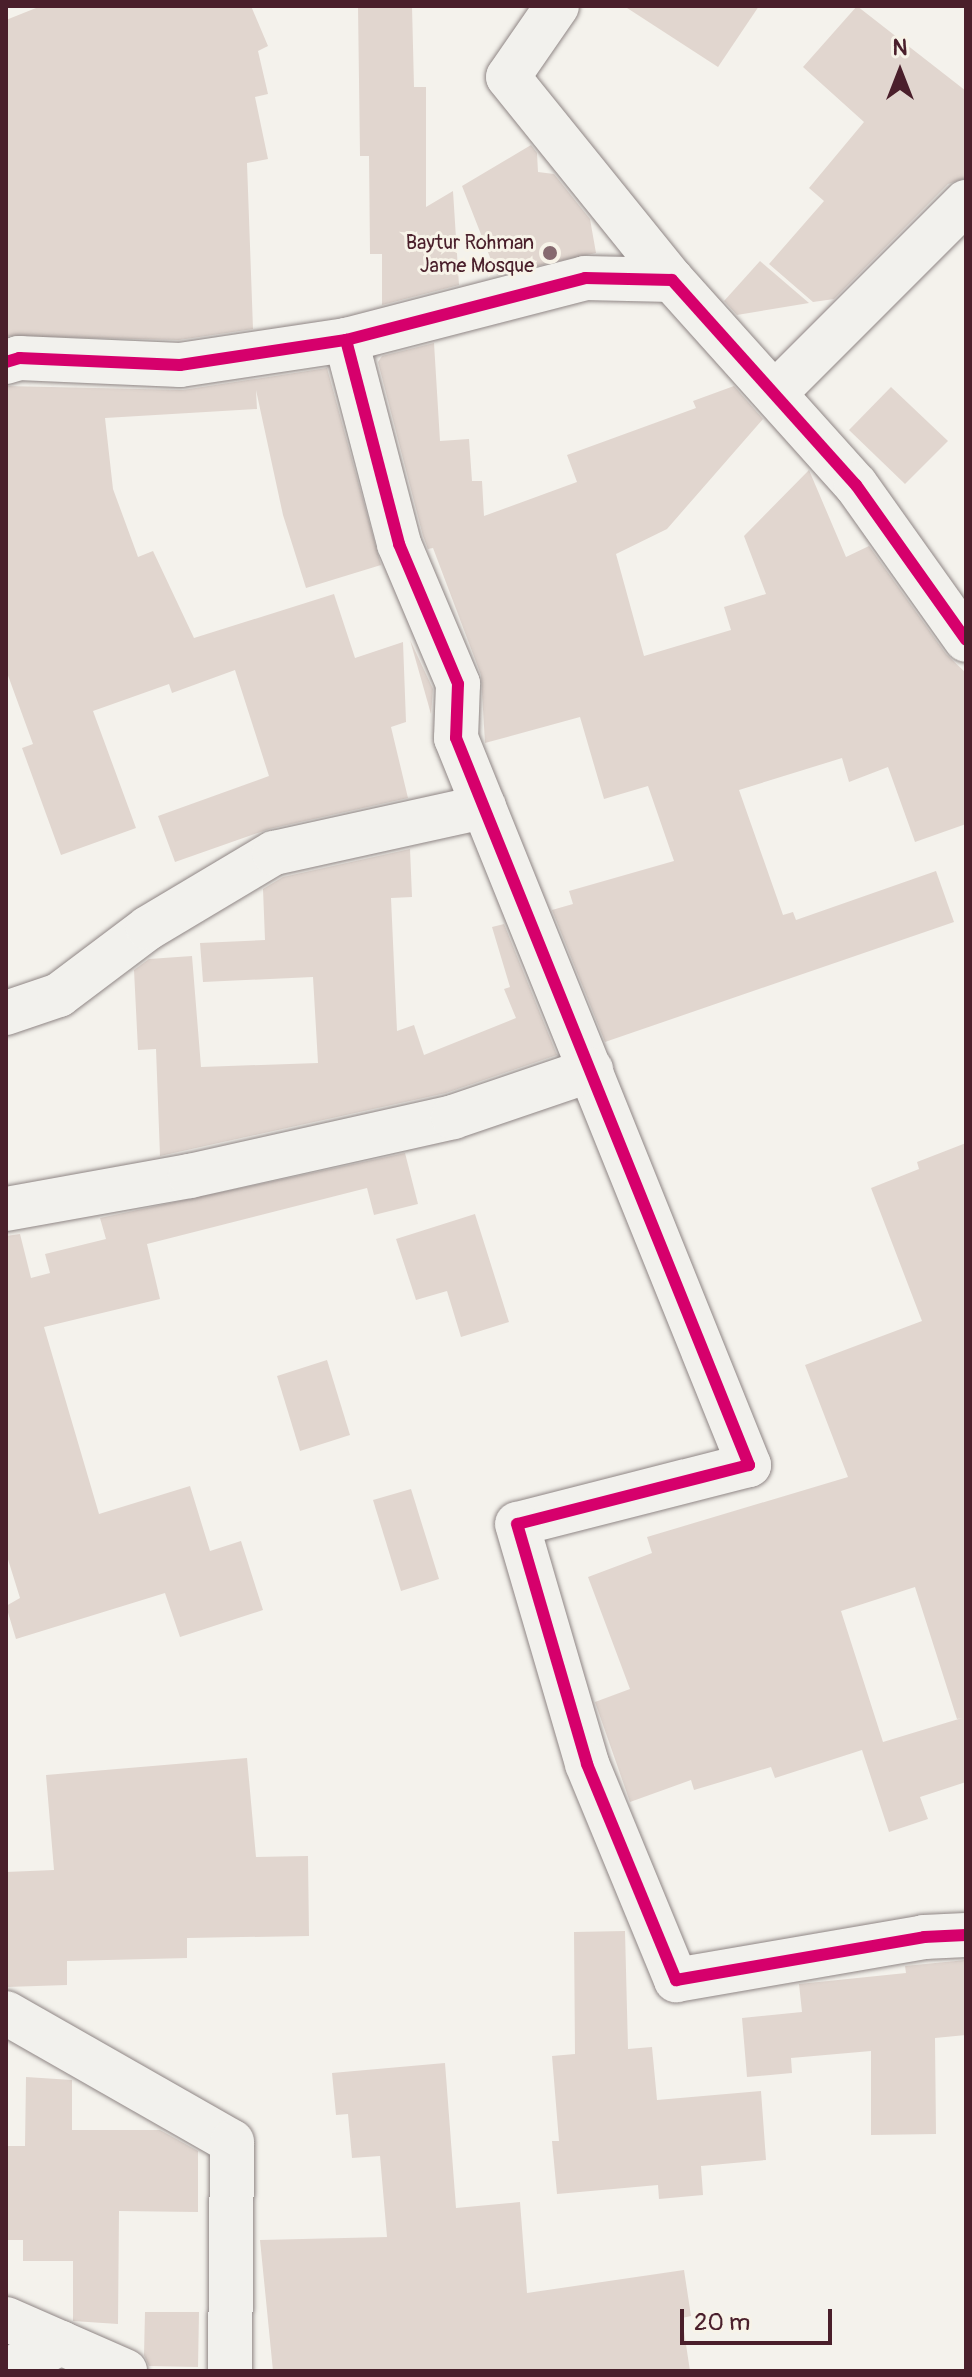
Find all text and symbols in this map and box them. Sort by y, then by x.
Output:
north arrow [860,32,940,112]
text: N [893,34,907,62]
place label: Baytur Rohman Jame Mosque [406,230,534,277]
marker: Baytur Rohman Jame Mosque [541,244,559,262]
scale bar [684,2293,836,2343]
text: 20 m [694,2308,750,2337]

